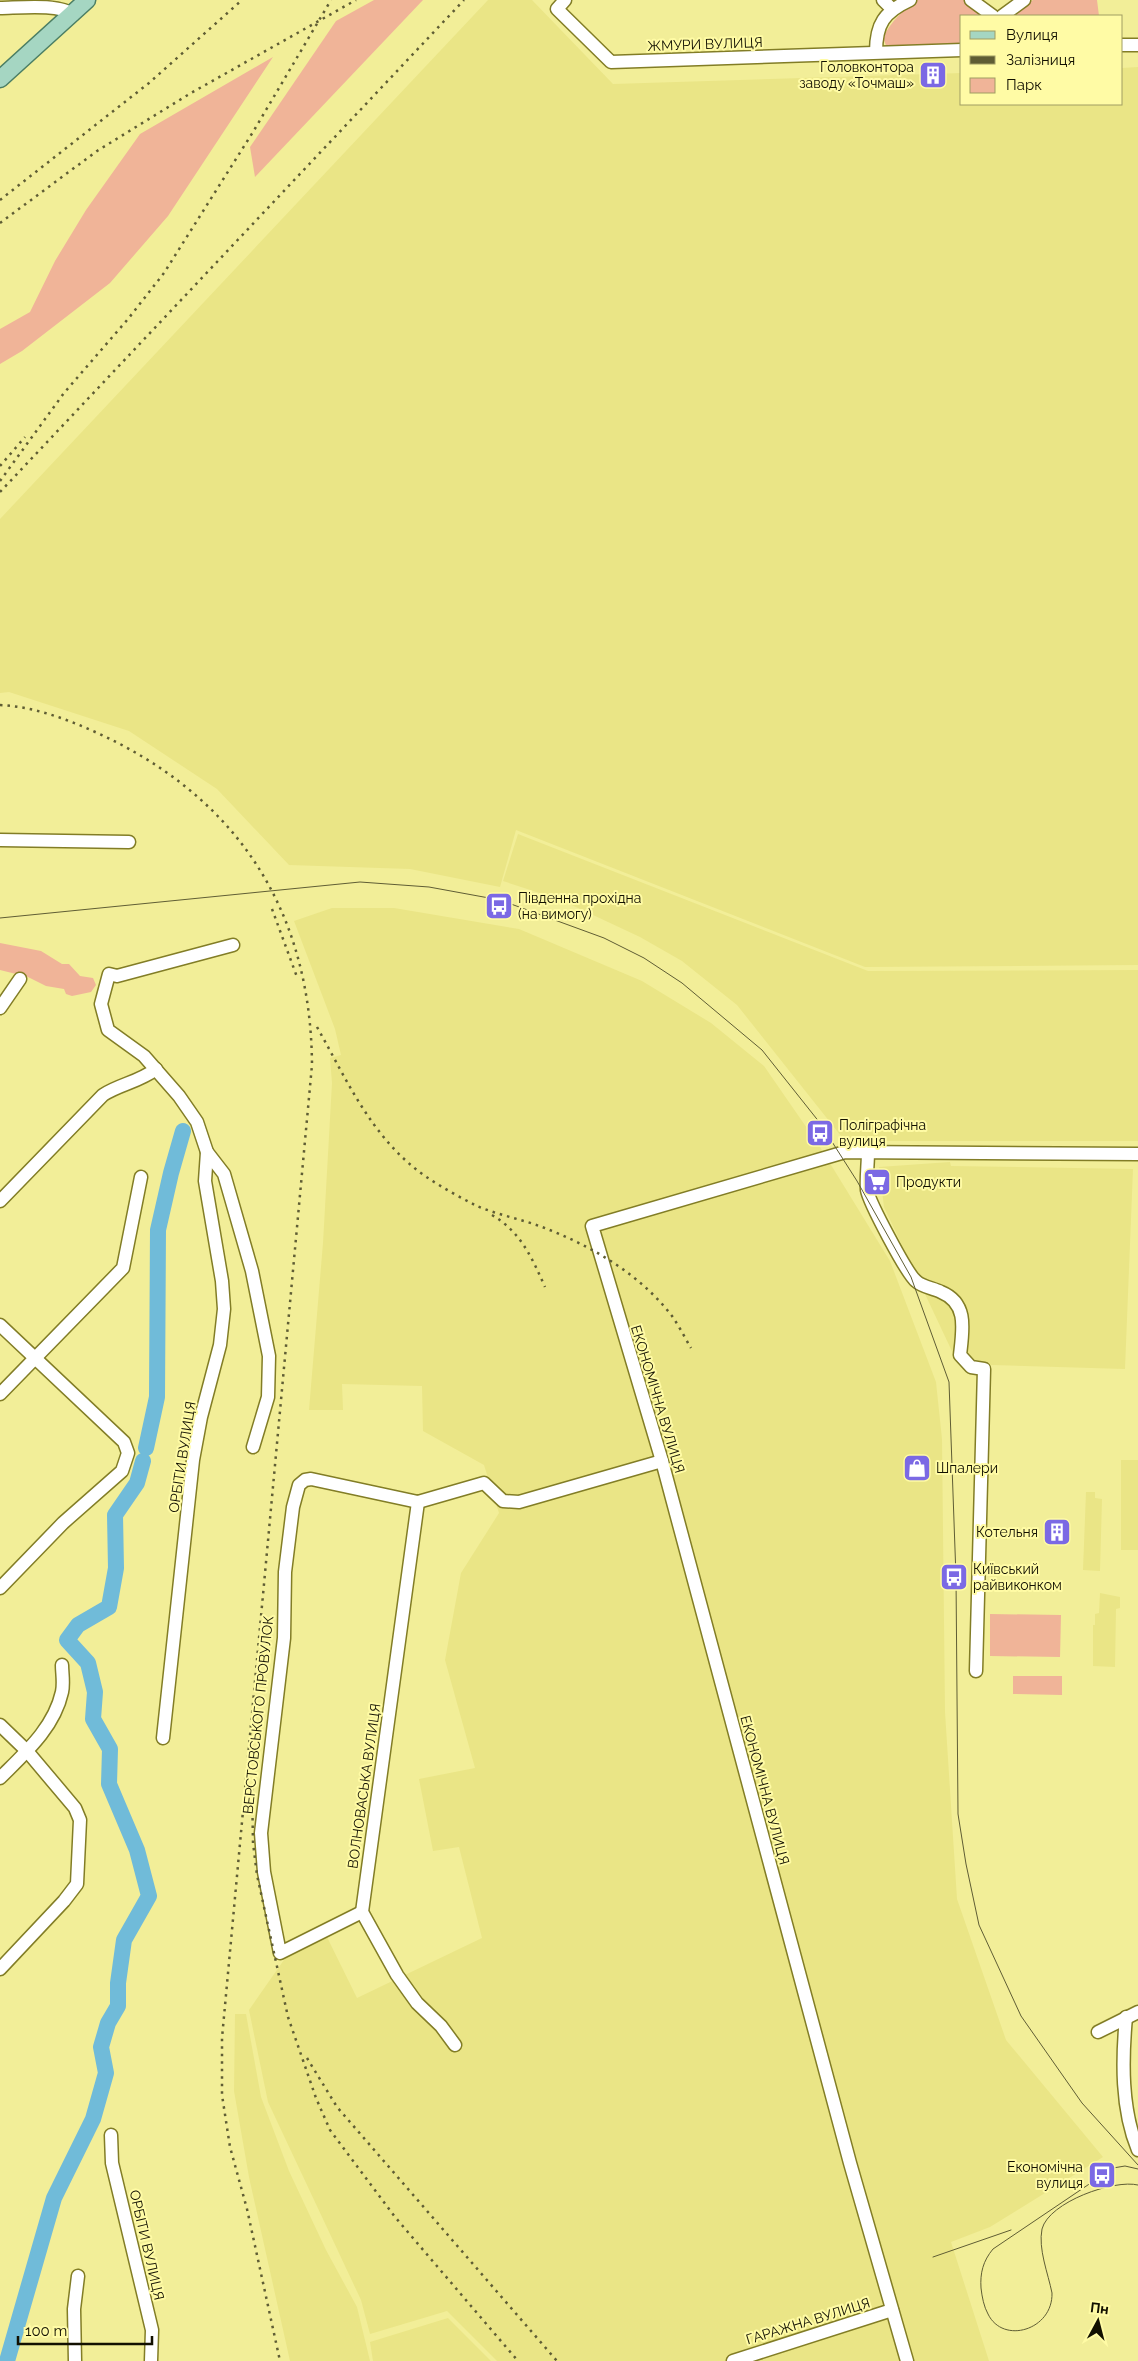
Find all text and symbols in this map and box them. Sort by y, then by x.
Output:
legend [960,15,1123,105]
text: Вулиця [1006,26,1058,44]
street label: ЖМУРИ ВУЛИЦЯ [647,34,763,54]
text: Залізниця [1006,51,1075,69]
place label: Головконтора заводу «Точмаш» [799,59,914,91]
building icon: Головконтора заводу «Точмаш» [918,60,948,90]
text: Парк [1006,76,1042,94]
place label: Південна прохідна (на вимогу) [518,890,641,922]
bus stop icon: Південна прохідна (на вимогу) [484,891,514,921]
place label: Поліграфічна вулиця [839,1117,926,1149]
bus stop icon: Поліграфічна вулиця [805,1118,835,1148]
supermarket icon: Продукти [862,1167,892,1197]
place label: Продукти [896,1174,961,1190]
street label: ЕКОНОМІЧНА ВУЛИЦЯ [628,1323,688,1475]
street label: ОРБІТИ ВУЛИЦЯ [165,1400,199,1514]
shop icon: Шпалери [902,1453,932,1483]
place label: Шпалери [936,1460,998,1476]
building icon: Котельня [1042,1517,1072,1547]
place label: Котельня [976,1524,1038,1540]
place label: Київський райвиконком [973,1561,1062,1593]
bus stop icon: Київський райвиконком [939,1562,969,1592]
street label: ВЕРСТОВСЬКОГО ПРОВУЛОК [240,1615,276,1815]
street label: ВОЛНОВАСЬКА ВУЛИЦЯ [344,1702,384,1870]
street label: ЕКОНОМІЧНА ВУЛИЦЯ [737,1714,793,1866]
place label: Економічна вулиця [1007,2159,1083,2191]
bus stop icon: Економічна вулиця [1087,2160,1117,2190]
street label: ОРБІТИ ВУЛИЦЯ [127,2188,167,2302]
street label: ГАРАЖНА ВУЛИЦЯ [744,2295,872,2347]
north arrow [1073,2296,1123,2346]
text: Пн [1089,2299,1110,2317]
scale bar [18,2314,151,2346]
text: 100 m [25,2322,67,2340]

